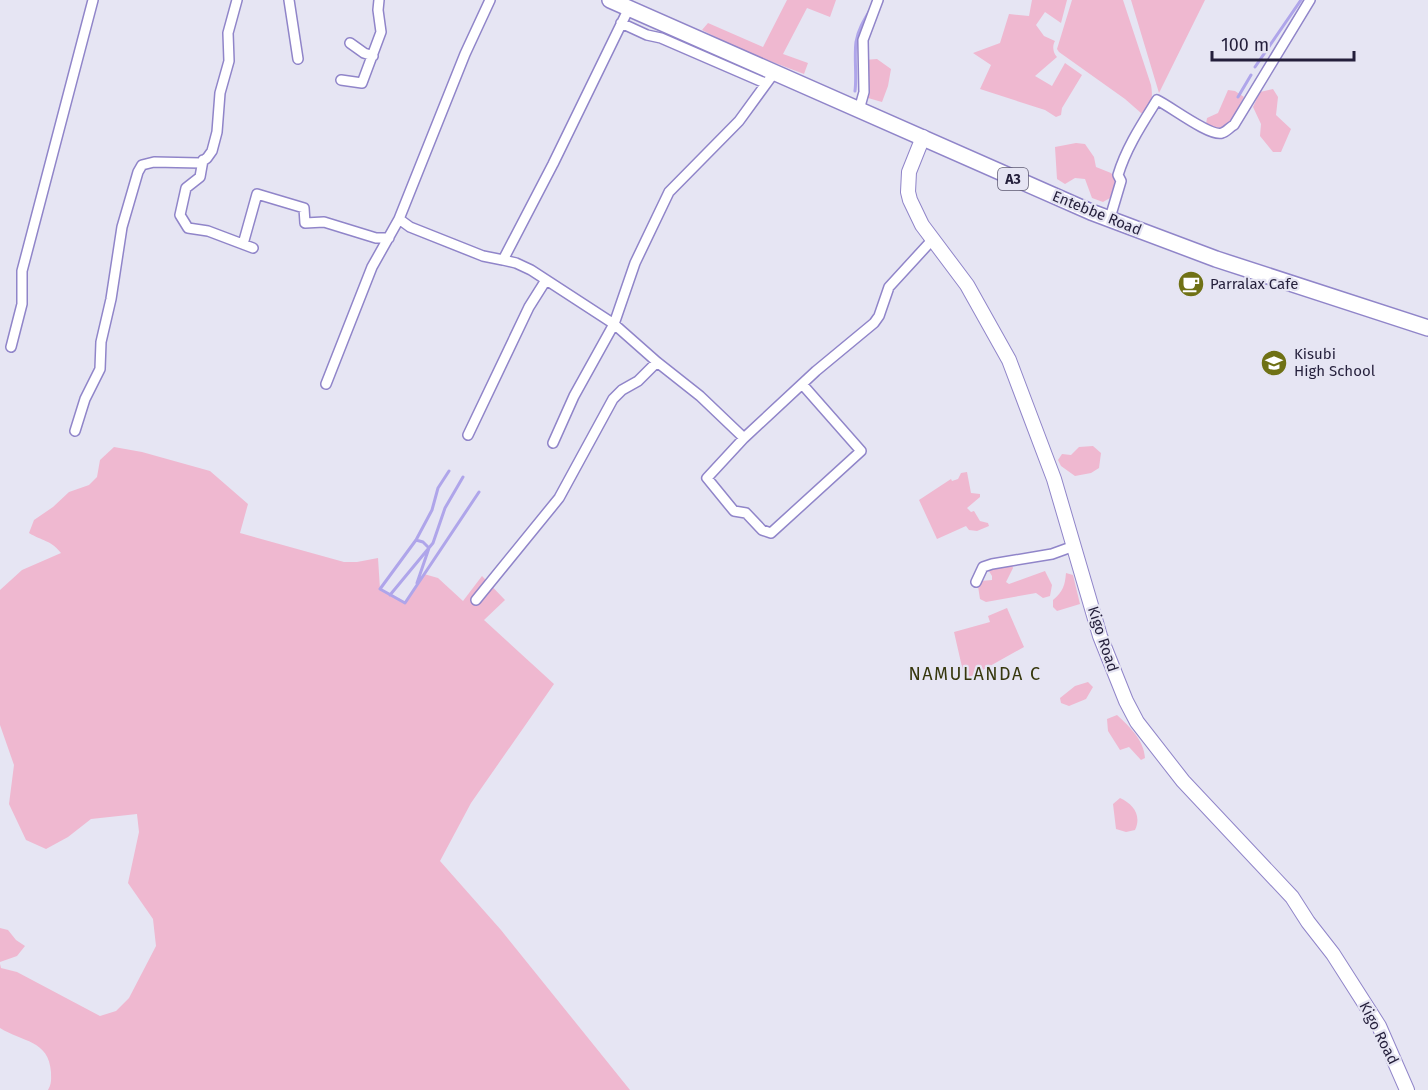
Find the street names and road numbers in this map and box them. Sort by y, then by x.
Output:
road number: A3 [998,168,1028,190]
street label: Entebbe Road [1050,187,1144,239]
street label: Kigo Road [1084,604,1122,674]
street label: Kigo Road [1356,999,1402,1067]

